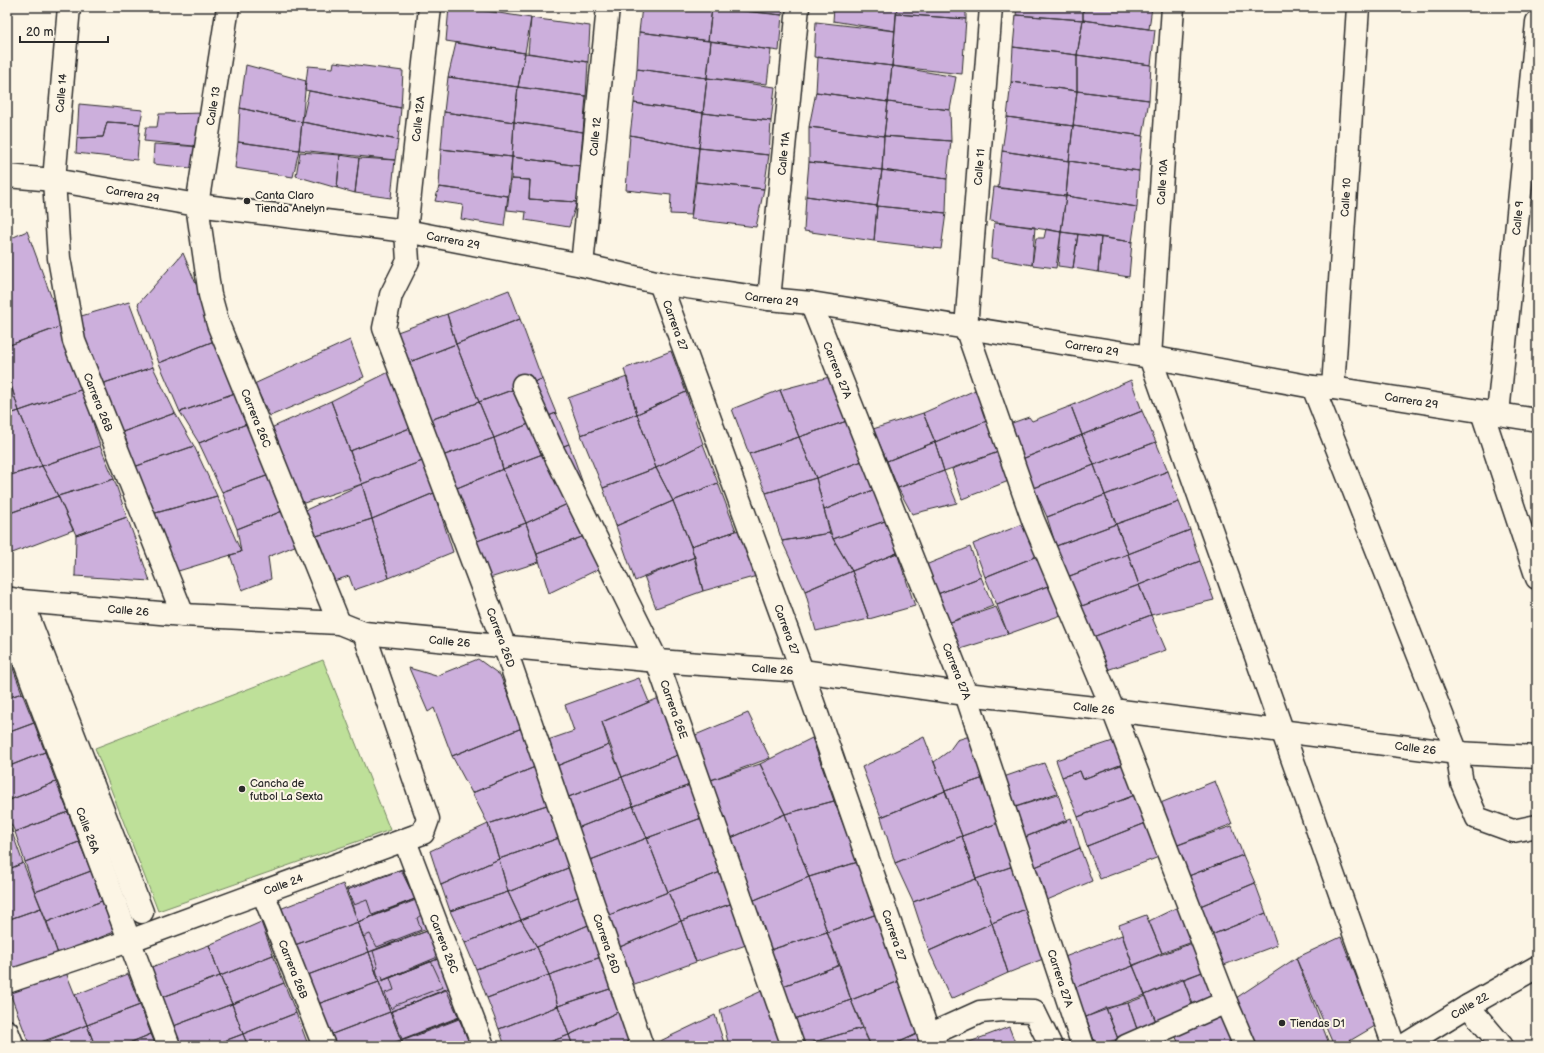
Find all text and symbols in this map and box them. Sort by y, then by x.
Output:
scale bar [20,18,108,44]
text: 20 m [26,25,53,40]
street label: Calle 14 [53,73,70,113]
street label: Calle 13 [204,85,223,127]
street label: Calle 12A [410,95,427,143]
street label: Calle 12 [587,116,604,157]
street label: Calle 11A [775,131,793,176]
street label: Calle 11 [971,148,988,186]
street label: Calle 10A [1154,158,1171,205]
street label: Calle 10 [1338,177,1354,217]
street label: Carrera 29 [105,183,160,205]
place label: Canta Claro Tienda Anelyn [255,189,325,215]
marker: Canta Claro Tienda Anelyn [242,196,252,206]
street label: Calle 9 [1510,200,1526,236]
street label: Carrera 29 [425,229,481,252]
street label: Carrera 29 [744,290,799,309]
street label: Carrera 27 [660,298,690,353]
street label: Carrera 29 [1064,338,1120,359]
street label: Carrera 27A [820,340,854,401]
street label: Carrera 26B [80,371,116,434]
street label: Carrera 26C [238,387,273,450]
street label: Carrera 29 [1384,390,1439,411]
street label: Calle 26 [107,602,150,619]
street label: Carrera 27 [771,602,802,657]
street label: Carrera 26D [484,606,517,669]
street label: Calle 26 [428,633,471,650]
street label: Carrera 27A [939,641,973,702]
street label: Calle 26 [751,662,794,677]
street label: Carrera 26E [657,678,690,741]
street label: Calle 26 [1072,700,1116,717]
street label: Calle 26 [1394,739,1437,757]
place label: Cancha de futbol La Sexta [250,777,323,803]
marker: Cancha de futbol La Sexta [237,784,247,794]
street label: Calle 26A [73,806,102,856]
street label: Calle 24 [262,871,305,898]
street label: Carrera 27 [879,908,909,963]
street label: Carrera 26D [590,912,623,976]
street label: Carrera 26C [426,913,461,976]
street label: Carrera 26B [275,938,311,1001]
street label: Carrera 27A [1044,948,1076,1009]
street label: Calle 22 [1449,990,1491,1022]
place label: Tiendas D1 [1290,1017,1345,1030]
marker: Tiendas D1 [1277,1018,1287,1028]

